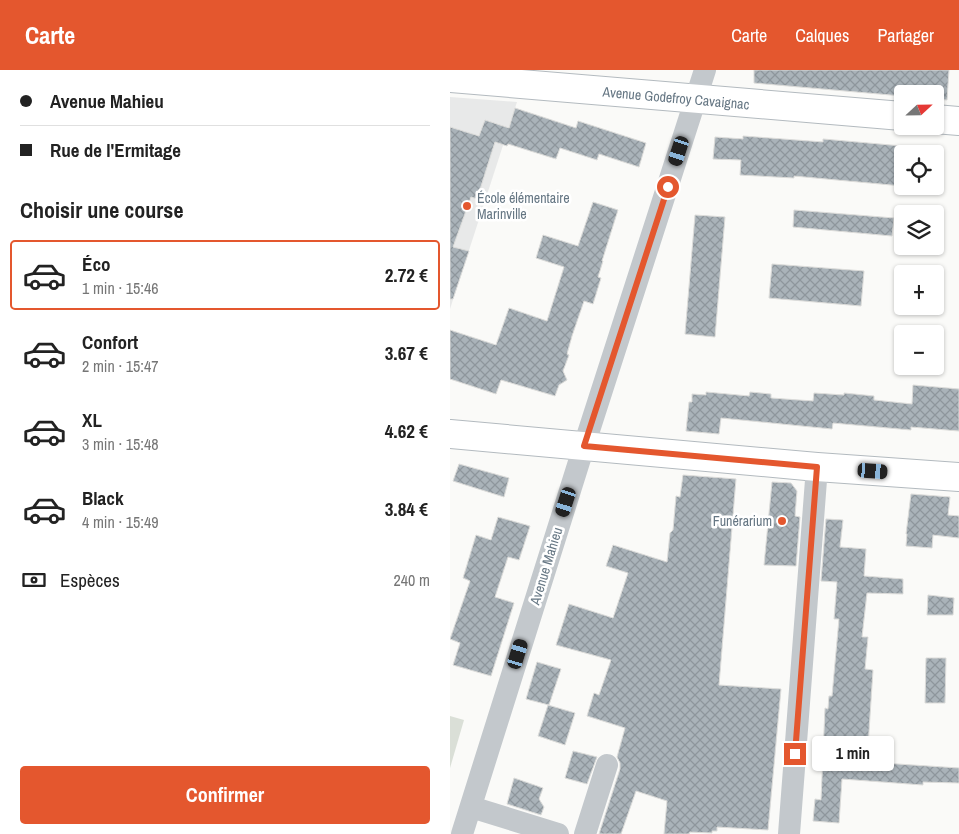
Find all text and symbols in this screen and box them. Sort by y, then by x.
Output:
text: Carte [25,19,75,51]
text: Carte [731,23,767,48]
text: Calques [795,23,849,48]
text: Partager [877,23,934,48]
street label: Avenue Godefroy Cavaignac [601,83,750,113]
north arrow [894,85,944,135]
map controls [894,85,944,375]
text: Avenue Mahieu [50,88,164,114]
car [667,134,690,168]
text: Rue de l'Ermitage [50,137,181,163]
button: locate [894,145,944,195]
route start [657,176,679,198]
place label: École élémentaire Marinville [477,189,570,223]
text: Choisir une course [20,195,183,225]
marker: École élémentaire Marinville [461,200,473,212]
button: layers [894,205,944,255]
text: Éco [82,251,111,277]
icon: car [22,253,67,298]
text: 2.72 € [385,262,428,288]
button: + [894,265,944,315]
text: 1 min · 15:46 [82,277,159,299]
button: − [894,325,944,375]
text: Confort [82,329,138,355]
icon: car [22,331,67,376]
text: 3.67 € [385,340,428,366]
text: 2 min · 15:47 [82,355,159,377]
text: XL [82,407,102,433]
icon: car [22,409,67,454]
text: 4.62 € [385,418,428,444]
text: 3 min · 15:48 [82,433,159,455]
car [857,462,888,480]
text: Black [82,485,124,511]
car [554,485,577,519]
icon: car [22,487,67,532]
text: 3.84 € [385,496,428,522]
text: 4 min · 15:49 [82,511,159,533]
place label: Funérarium [713,512,772,530]
marker: Funérarium [776,515,788,527]
street label: Avenue Mahieu [525,525,566,608]
icon: cash [20,566,48,594]
text: Espèces [60,567,120,593]
text: 240 m [394,569,430,591]
car [506,637,529,671]
callout: 1 min [812,736,895,772]
text: 1 min [836,742,870,764]
route end [784,743,806,765]
button: Confirmer [20,766,430,824]

